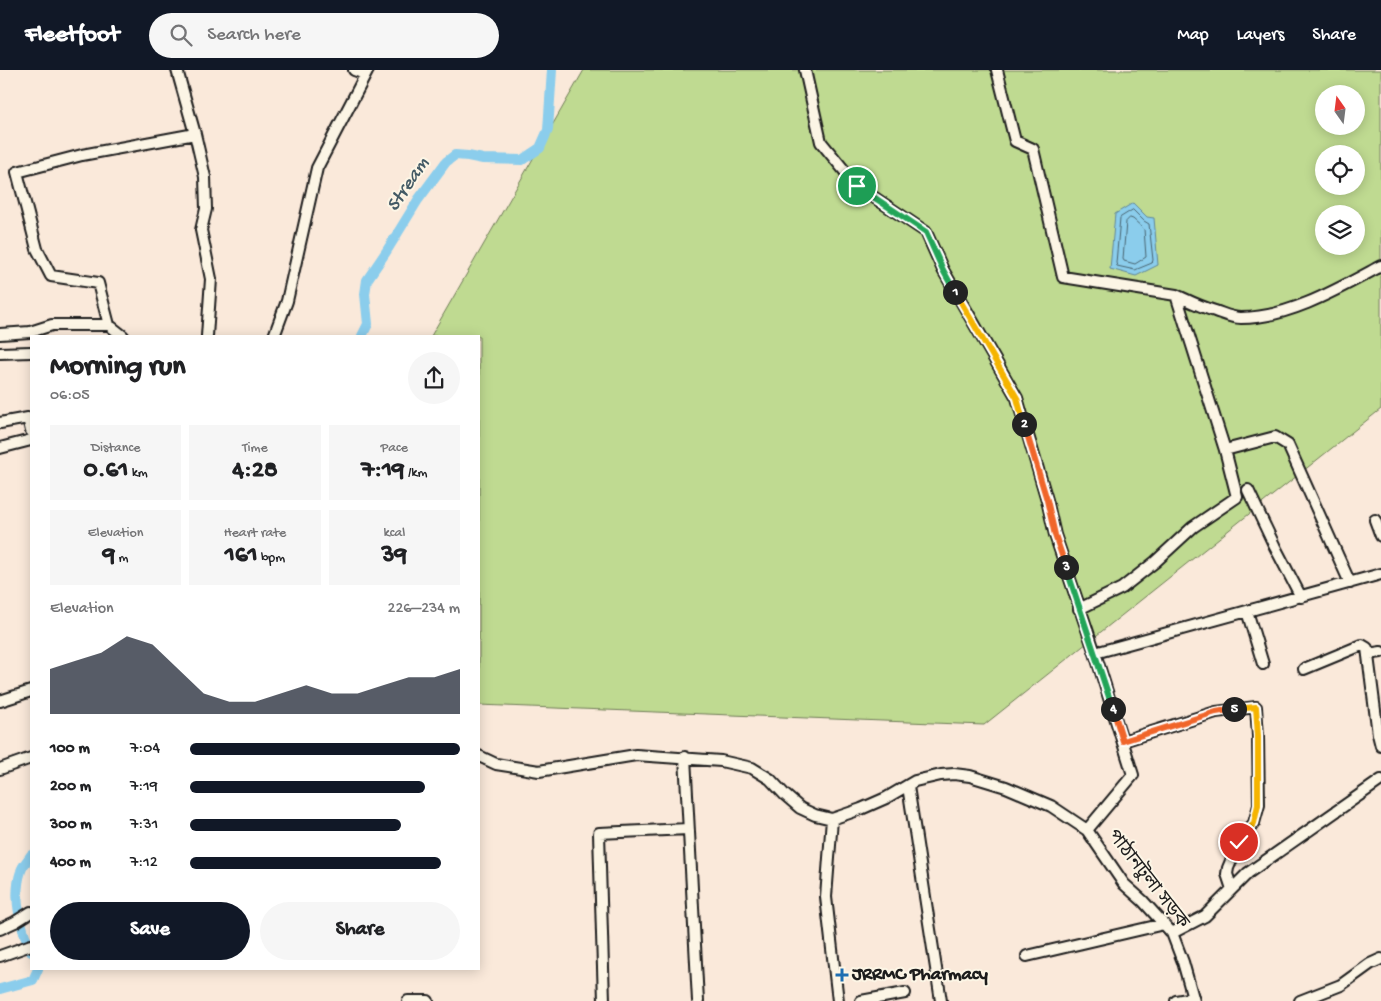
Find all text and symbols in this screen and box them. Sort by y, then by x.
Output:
search box [149,13,499,58]
text: Fleetfoot [25,21,119,50]
icon: search [167,21,195,49]
text: Search here [207,24,301,47]
text: Map [1177,25,1209,46]
text: Layers [1237,25,1284,46]
text: Share [1312,25,1356,46]
north arrow [1315,85,1365,135]
map controls [1315,85,1365,255]
button: locate [1315,145,1365,195]
water label: Stream [383,153,436,216]
pin [836,165,878,207]
icon: arrive [843,172,871,200]
button: layers [1315,205,1365,255]
pin: 1 [942,280,968,304]
text: 1 [953,284,958,301]
text: Morning run [50,351,185,384]
button: share [408,352,460,404]
text: 06:05 [50,387,90,406]
pin: 2 [1012,412,1036,436]
text: 2 [1021,416,1028,433]
text: Distance [91,440,140,457]
text: Time [242,440,268,457]
text: Pace [381,440,408,457]
text: 0.61 [84,457,128,486]
text: 4:28 [232,457,278,486]
text: 7:19 [361,457,405,486]
text: km [128,465,148,482]
text: /km [405,465,427,482]
text: Elevation [88,525,143,542]
text: Heart rate [224,525,286,542]
text: kcal [383,525,405,542]
text: 9 [103,542,115,571]
text: 161 [225,542,258,571]
text: 39 [382,542,407,571]
text: m [115,550,129,567]
text: bpm [258,550,285,567]
pin: 3 [1054,554,1078,580]
text: 3 [1063,559,1070,576]
text: Elevation [50,600,114,619]
text: 226–234 m [388,600,460,619]
pin: 4 [1100,696,1126,722]
pin: 5 [1222,696,1246,722]
text: 4 [1110,701,1117,718]
text: 5 [1231,701,1238,718]
text: 100 m [50,740,90,759]
text: 7:04 [130,740,160,759]
text: 200 m [50,778,91,797]
text: 7:19 [130,778,158,797]
text: 300 m [50,816,92,835]
text: 7:31 [130,816,158,835]
pin [1218,821,1260,863]
street label: পাঠানটুলা সড়ক [1101,824,1196,935]
icon: check [1225,828,1253,856]
text: 400 m [50,854,91,873]
text: 7:12 [130,854,158,873]
button: Save [50,902,250,960]
button: Share [260,902,460,960]
place label: JRRMC Pharmacy [851,964,988,987]
marker: JRRMC Pharmacy [836,969,848,981]

